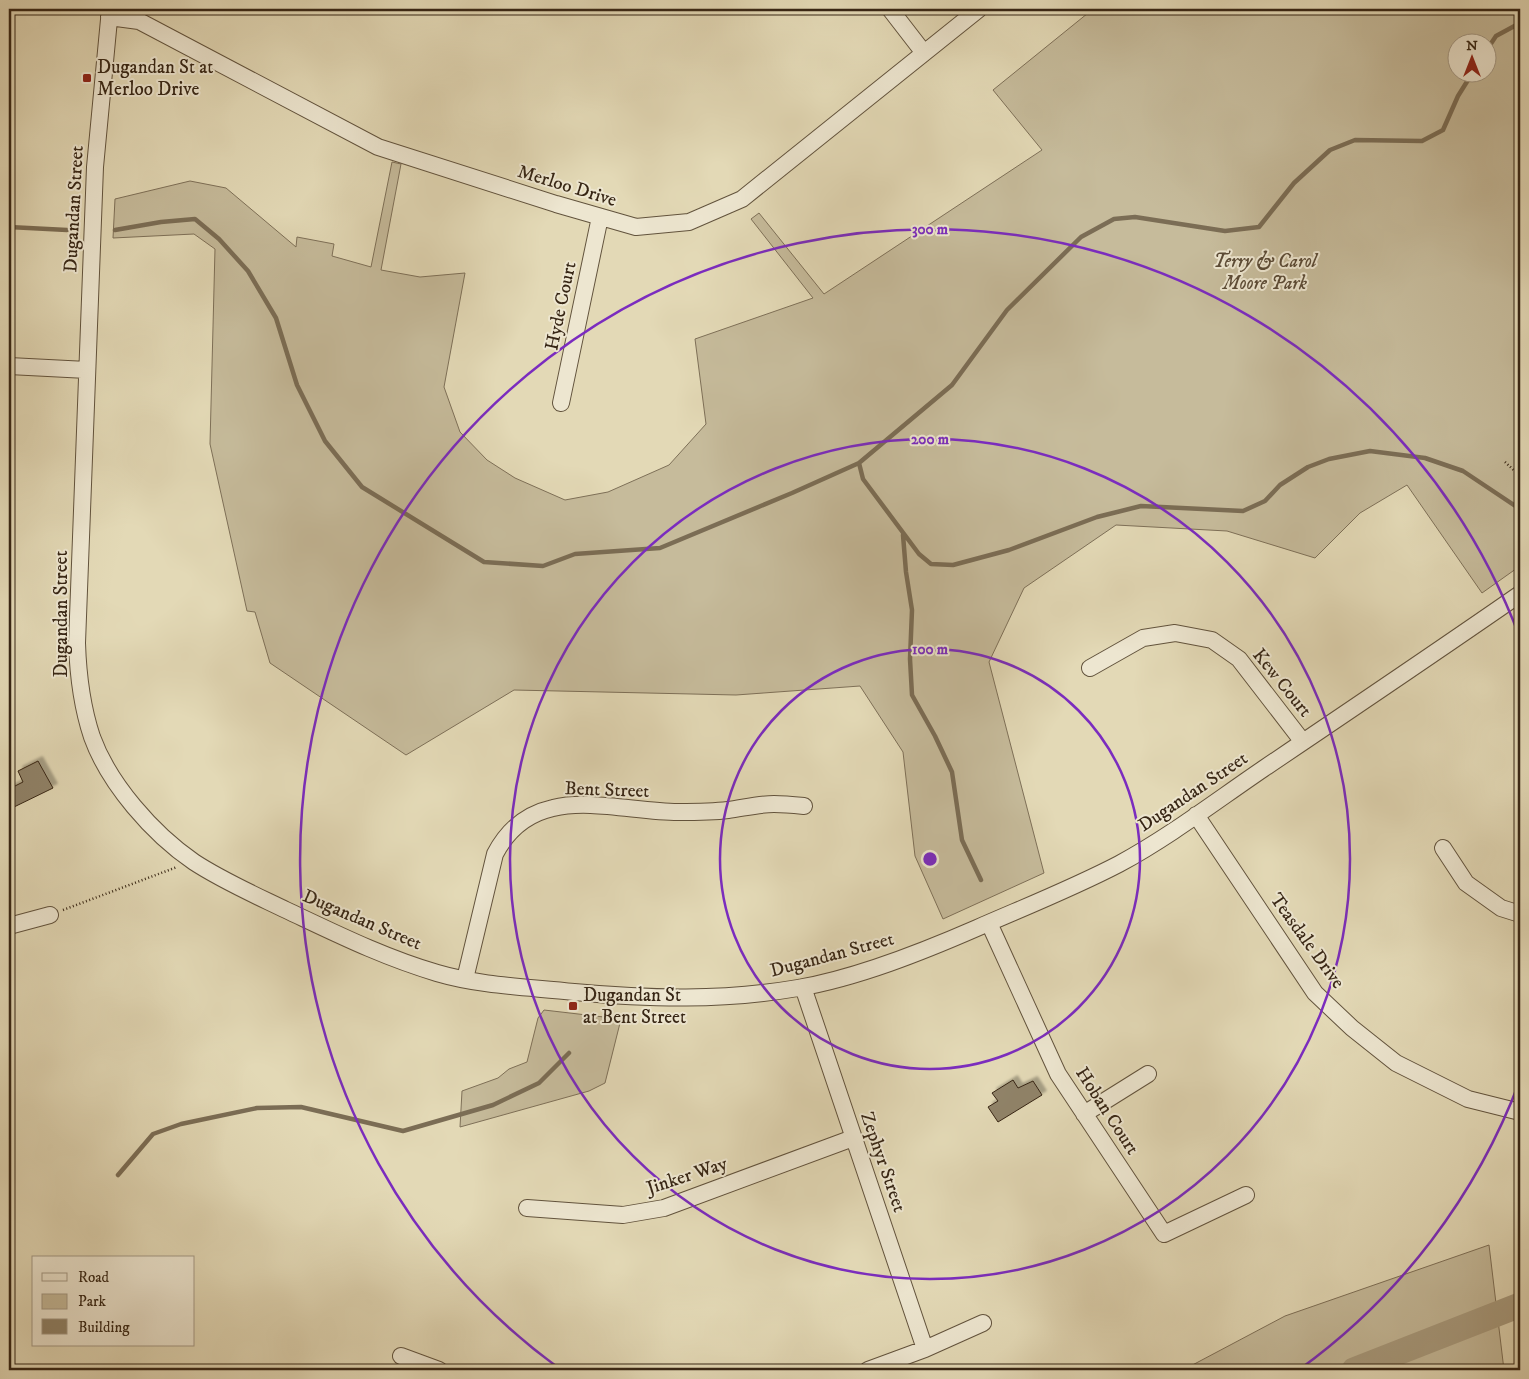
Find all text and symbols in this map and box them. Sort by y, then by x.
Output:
north arrow [1446,32,1496,82]
text: N [1466,37,1478,55]
place label: Dugandan St at Merloo Drive [97,56,213,101]
marker: Dugandan St at Merloo Drive [81,72,93,84]
street label: Dugandan Street [59,145,89,273]
street label: Merloo Drive [515,160,619,212]
text: 300 m [912,220,949,239]
park label: Terry & Carol Moore Park [1213,250,1319,295]
street label: Hyde Court [540,260,582,352]
text: 200 m [911,430,950,449]
street label: Dugandan Street [50,550,73,678]
text: 100 m [912,640,949,659]
street label: Kew Court [1247,644,1317,722]
street label: Dugandan Street [1134,747,1252,837]
street label: Bent Street [564,777,650,803]
centre of rings [921,850,939,868]
street label: Dugandan Street [299,885,425,955]
street label: Teasdale Drive [1265,889,1349,993]
street label: Dugandan Street [768,927,896,983]
place label: Dugandan St at Bent Street [583,984,686,1029]
marker: Dugandan St at Bent Street [567,1000,579,1012]
street label: Hoban Court [1070,1063,1144,1159]
street label: Zephyr Street [855,1109,911,1215]
street label: Jinker Way [642,1152,731,1200]
legend [32,1256,195,1346]
text: Road [78,1268,110,1287]
text: Park [78,1292,107,1311]
text: Building [78,1318,130,1337]

